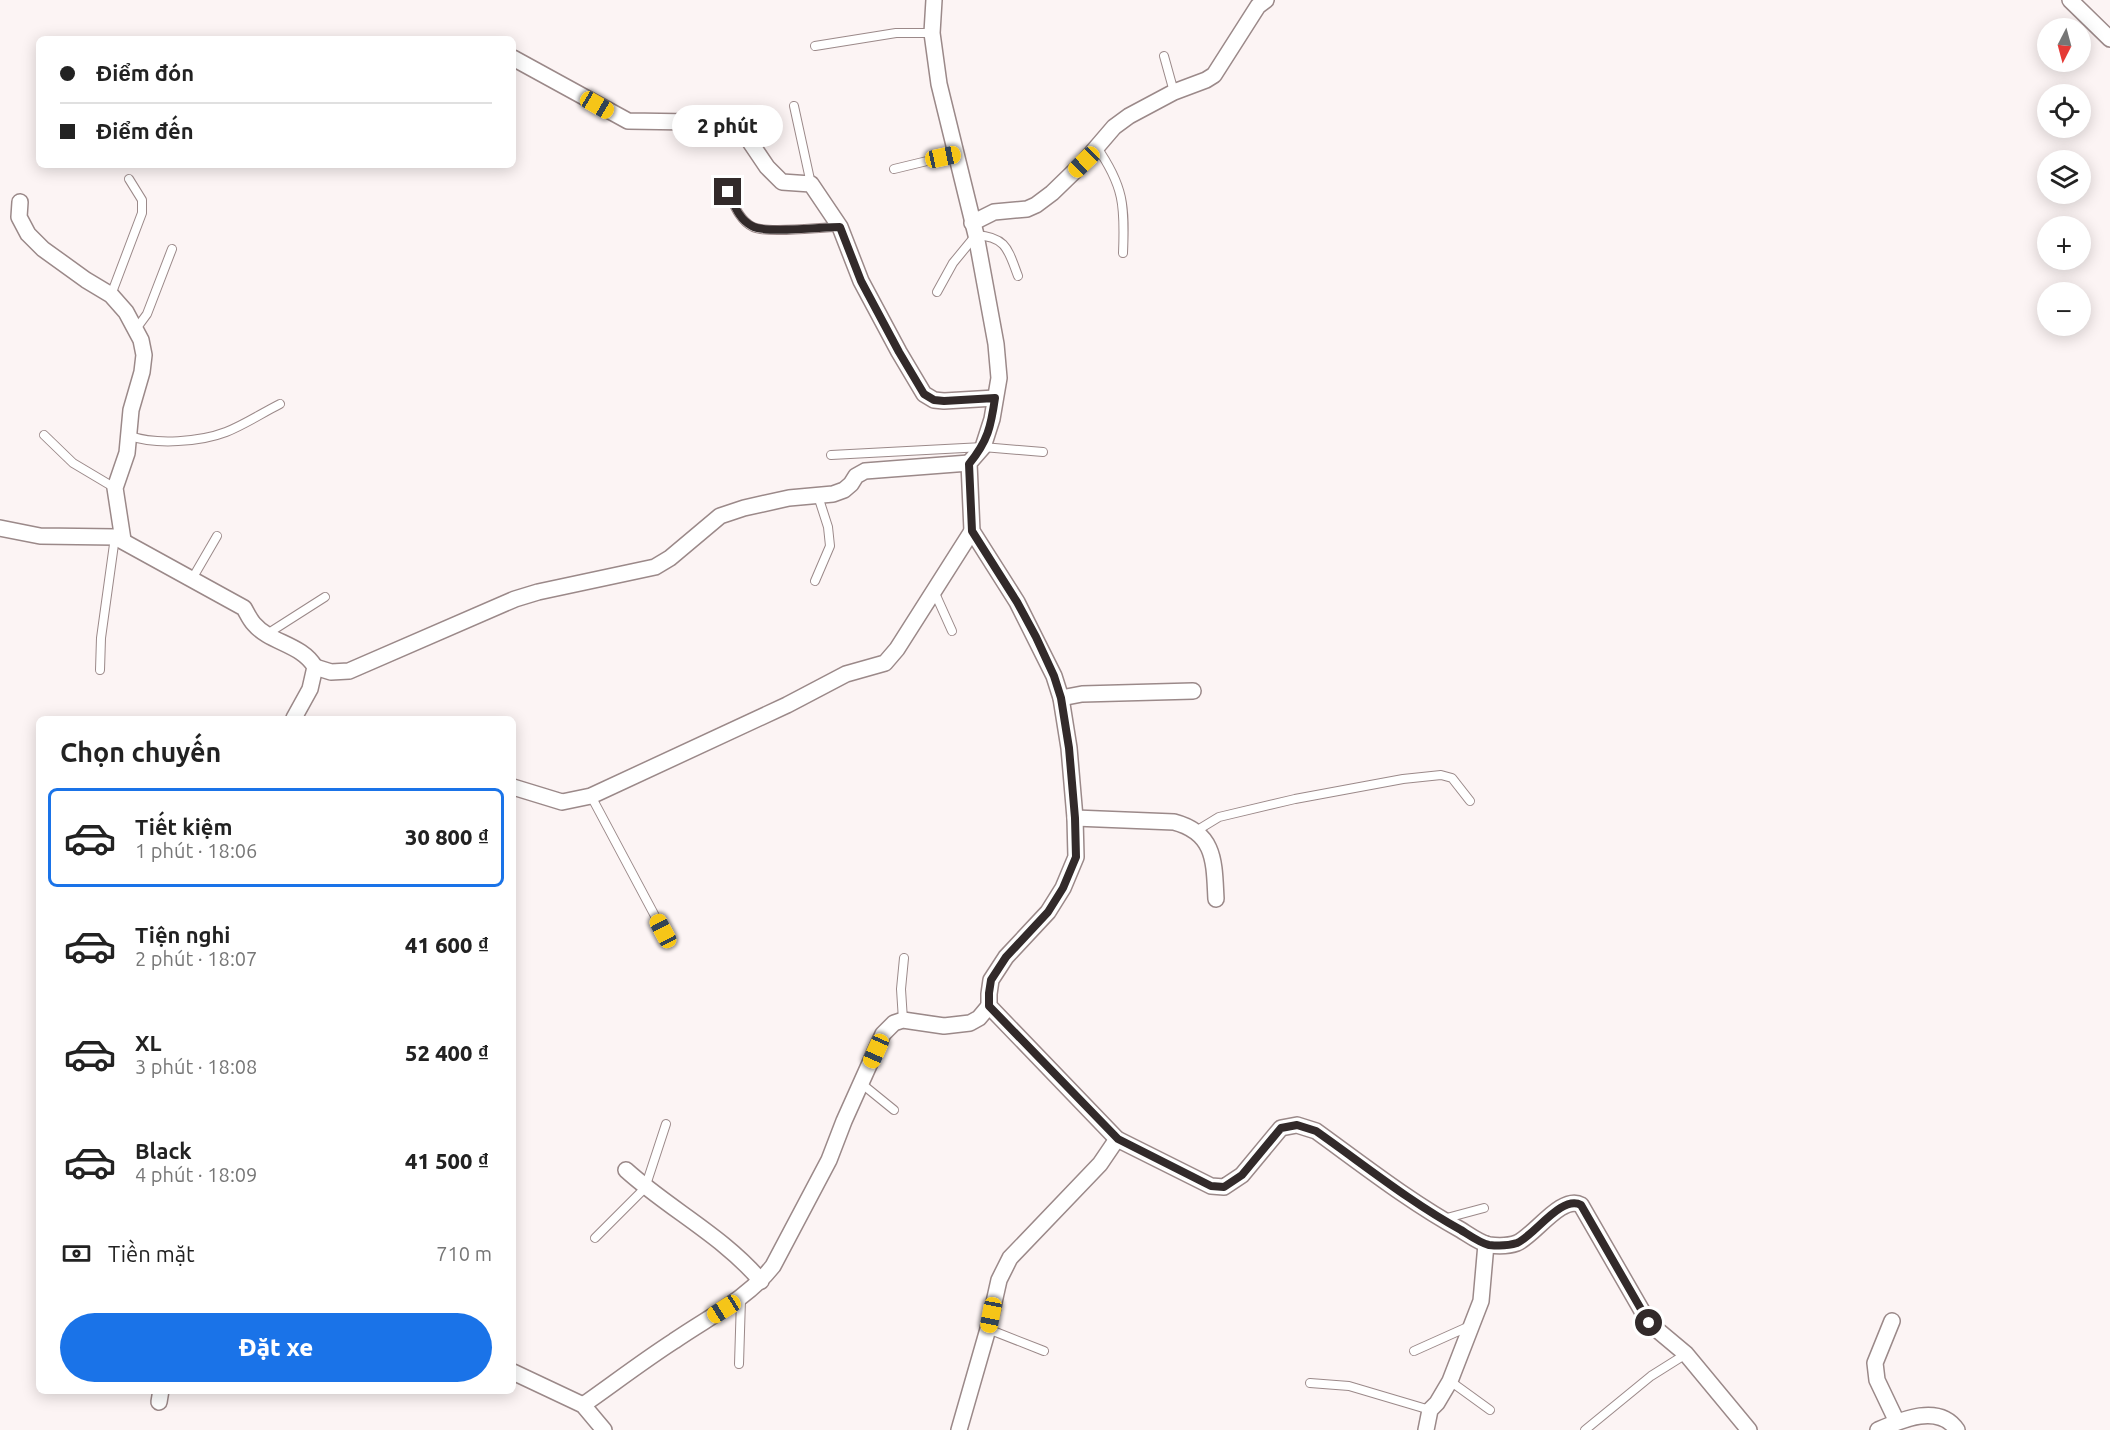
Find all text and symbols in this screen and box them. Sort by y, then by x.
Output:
north arrow [2037,18,2091,72]
map controls [2037,18,2091,336]
text: Điểm đón [96,60,194,85]
button: locate [2037,84,2091,138]
car [577,88,617,122]
callout: 2 phút [672,105,783,147]
text: 2 phút [697,114,758,137]
text: Điểm đến [96,118,194,143]
car [1065,143,1103,181]
car [924,144,962,170]
button: layers [2037,150,2091,204]
route end [714,178,741,205]
button: + [2037,216,2091,270]
button: − [2037,282,2091,336]
text: Chọn chuyến [60,737,221,767]
icon: car [63,811,117,865]
text: Tiết kiệm [135,814,232,839]
text: 30 800 ₫ [405,824,489,849]
text: 1 phút · 18:06 [135,839,257,862]
car [647,911,679,951]
icon: car [63,919,117,973]
text: Tiện nghi [135,922,231,947]
text: 41 600 ₫ [405,932,489,957]
text: 2 phút · 18:07 [135,947,257,970]
icon: car [63,1027,117,1081]
text: XL [135,1030,162,1055]
car [860,1031,892,1071]
text: 52 400 ₫ [405,1040,489,1065]
text: 3 phút · 18:08 [135,1055,257,1078]
icon: car [63,1135,117,1189]
text: Black [135,1138,192,1163]
text: 41 500 ₫ [405,1148,489,1173]
text: 4 phút · 18:09 [135,1163,257,1186]
icon: cash [60,1237,93,1270]
text: Tiền mặt [108,1241,195,1266]
text: 710 m [436,1242,492,1265]
car [704,1292,744,1326]
car [979,1296,1003,1334]
route start [1635,1309,1662,1336]
button: Đặt xe [60,1313,492,1382]

